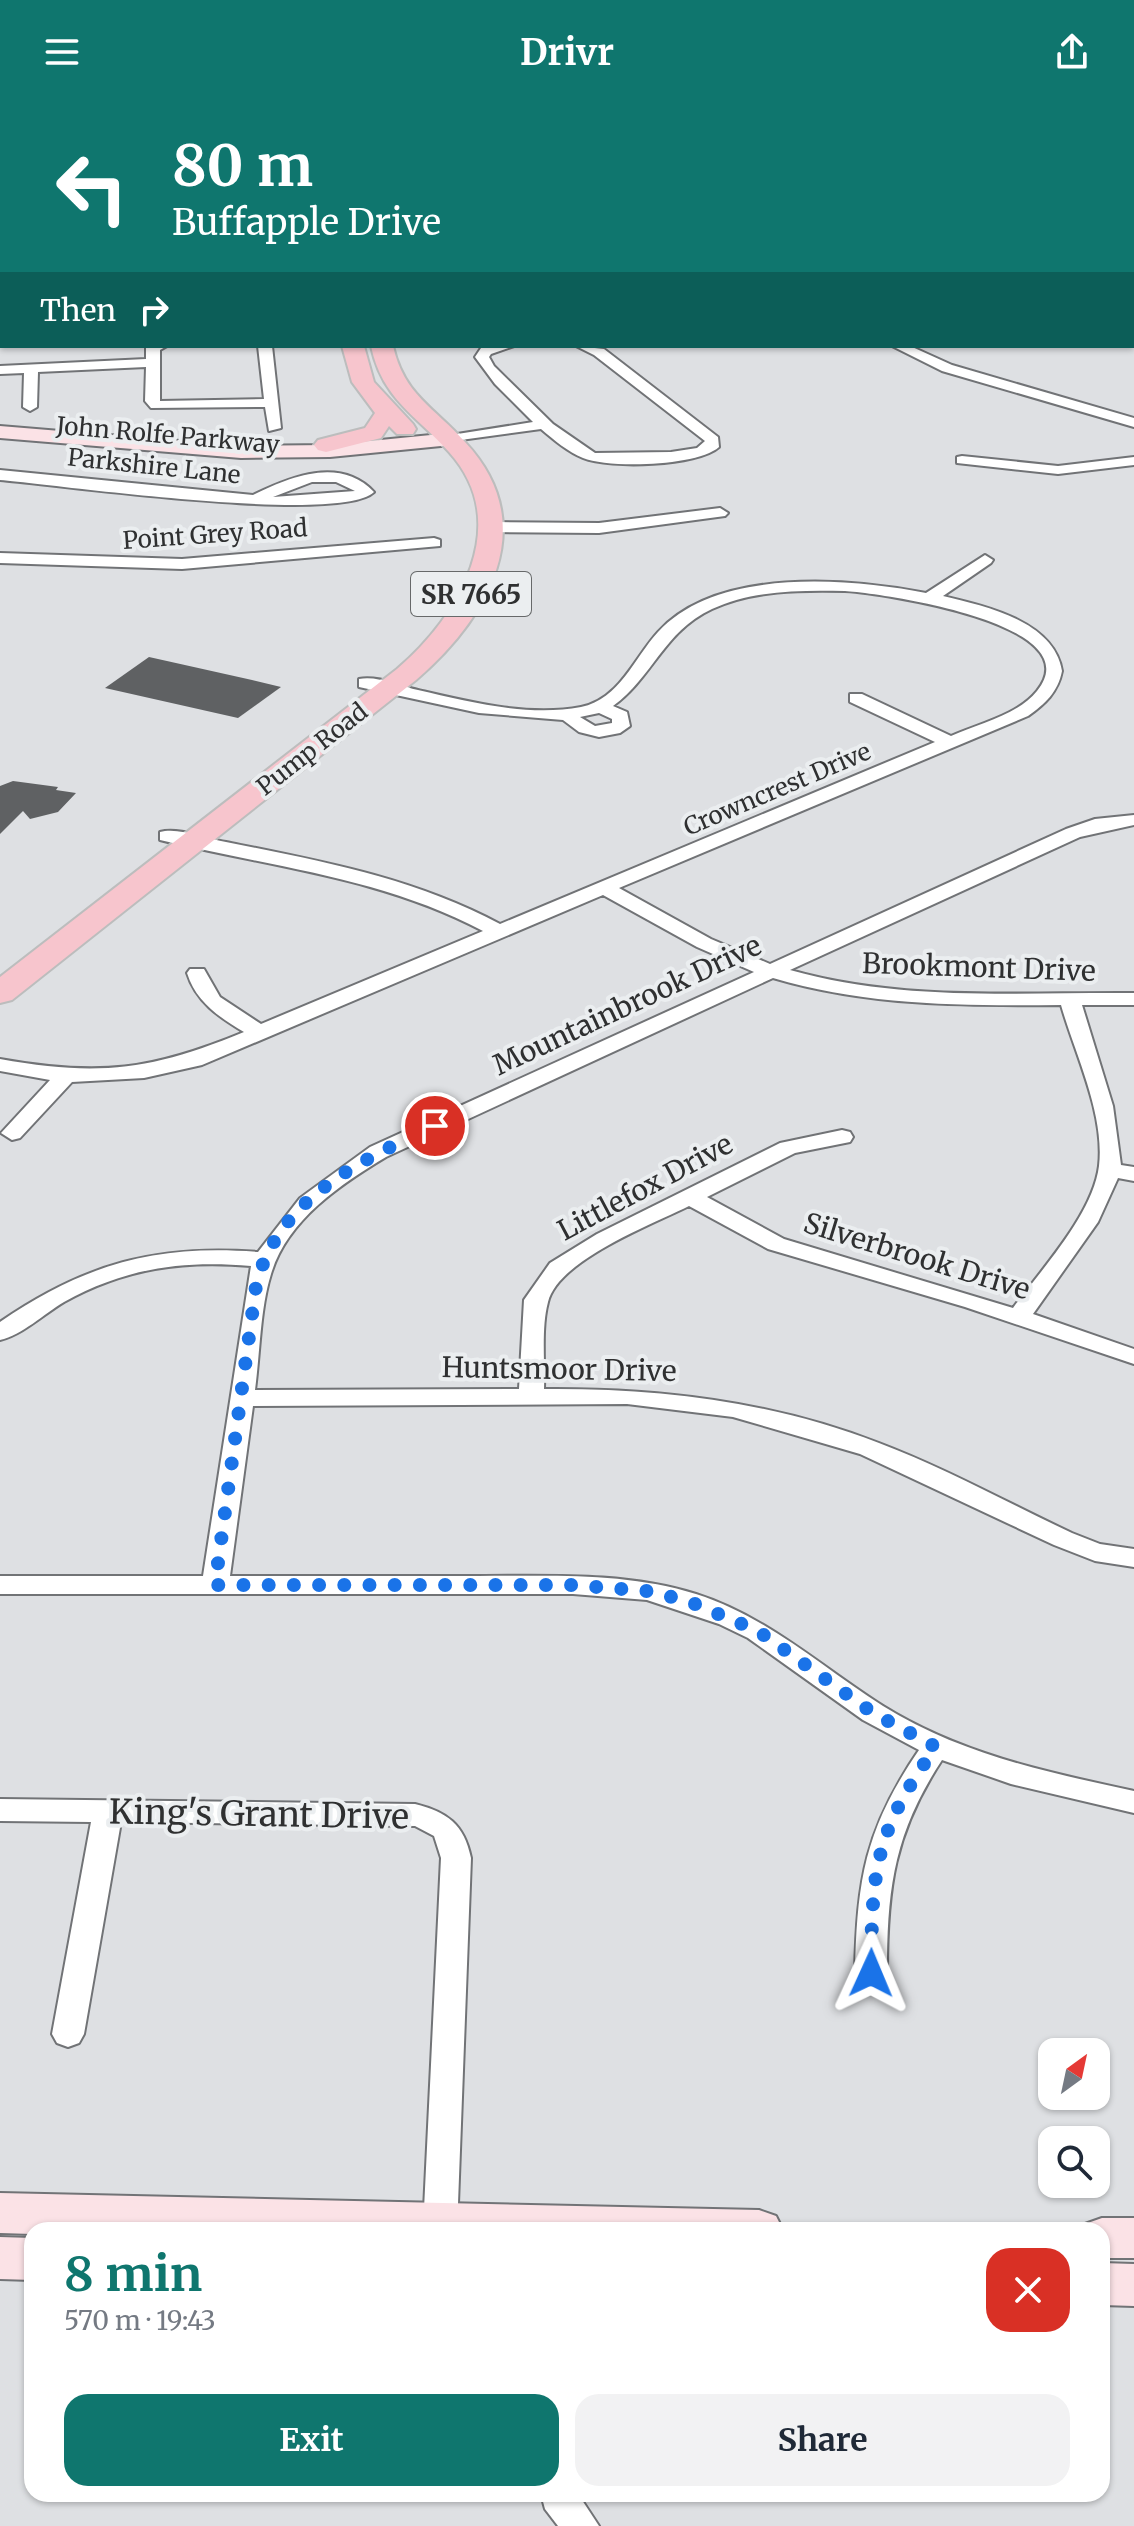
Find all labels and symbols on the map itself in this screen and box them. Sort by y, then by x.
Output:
street label: John Rolfe Parkway [54,410,281,460]
street label: Parkshire Lane [66,442,242,490]
street label: Point Grey Road [122,512,308,556]
road number: SR 7665 [411,572,531,616]
street label: Pump Road [250,696,374,802]
street label: Crowncrest Drive [679,736,875,842]
street label: Mountainbrook Drive [487,927,767,1083]
street label: Brookmont Drive [862,945,1096,989]
pin [401,1092,469,1160]
street label: Littlefox Drive [551,1126,739,1248]
street label: Silverbrook Drive [800,1204,1034,1308]
street label: Huntsmoor Drive [441,1349,677,1389]
street label: King's Grant Drive [109,1790,409,1839]
position arrow [829,1931,913,2015]
north arrow [1038,2038,1110,2110]

